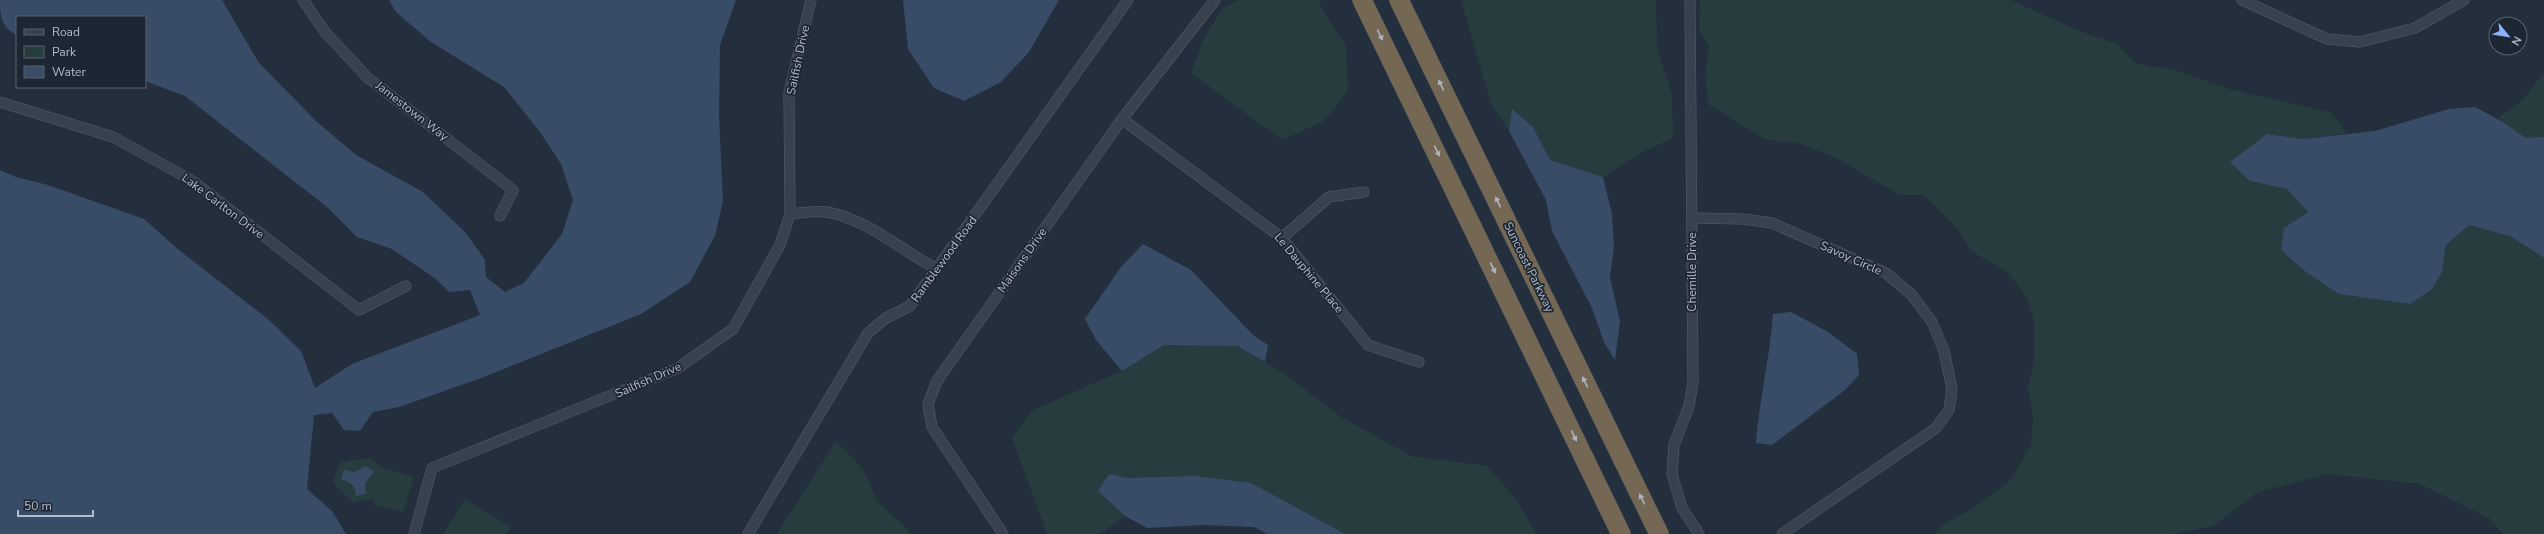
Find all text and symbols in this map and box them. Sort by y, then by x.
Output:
legend [16,16,146,88]
north arrow [2488,16,2528,56]
text: Road [52,24,80,40]
street label: Sailfish Drive [783,24,813,96]
one-way arrow [1376,29,1383,40]
text: N [2508,33,2525,48]
text: Park [52,44,77,60]
text: Water [52,64,86,80]
street label: Jamestown Way [371,77,452,145]
one-way arrow [1438,79,1444,90]
one-way arrow [1434,146,1440,157]
street label: Lake Carlton Drive [179,170,267,242]
one-way arrow [1495,196,1501,207]
street label: Ramblewood Road [907,213,981,305]
street label: Suncoast Parkway [1500,219,1558,316]
street label: Maisons Drive [994,224,1050,296]
street label: Le Dauphine Place [1271,230,1347,316]
street label: Chemille Drive [1684,232,1700,312]
street label: Savoy Circle [1818,237,1884,279]
one-way arrow [1490,263,1496,274]
street label: Sailfish Drive [612,358,684,402]
one-way arrow [1582,376,1588,388]
one-way arrow [1571,430,1577,442]
scale bar [18,492,93,518]
one-way arrow [1639,493,1645,505]
text: 50 m [24,498,52,514]

